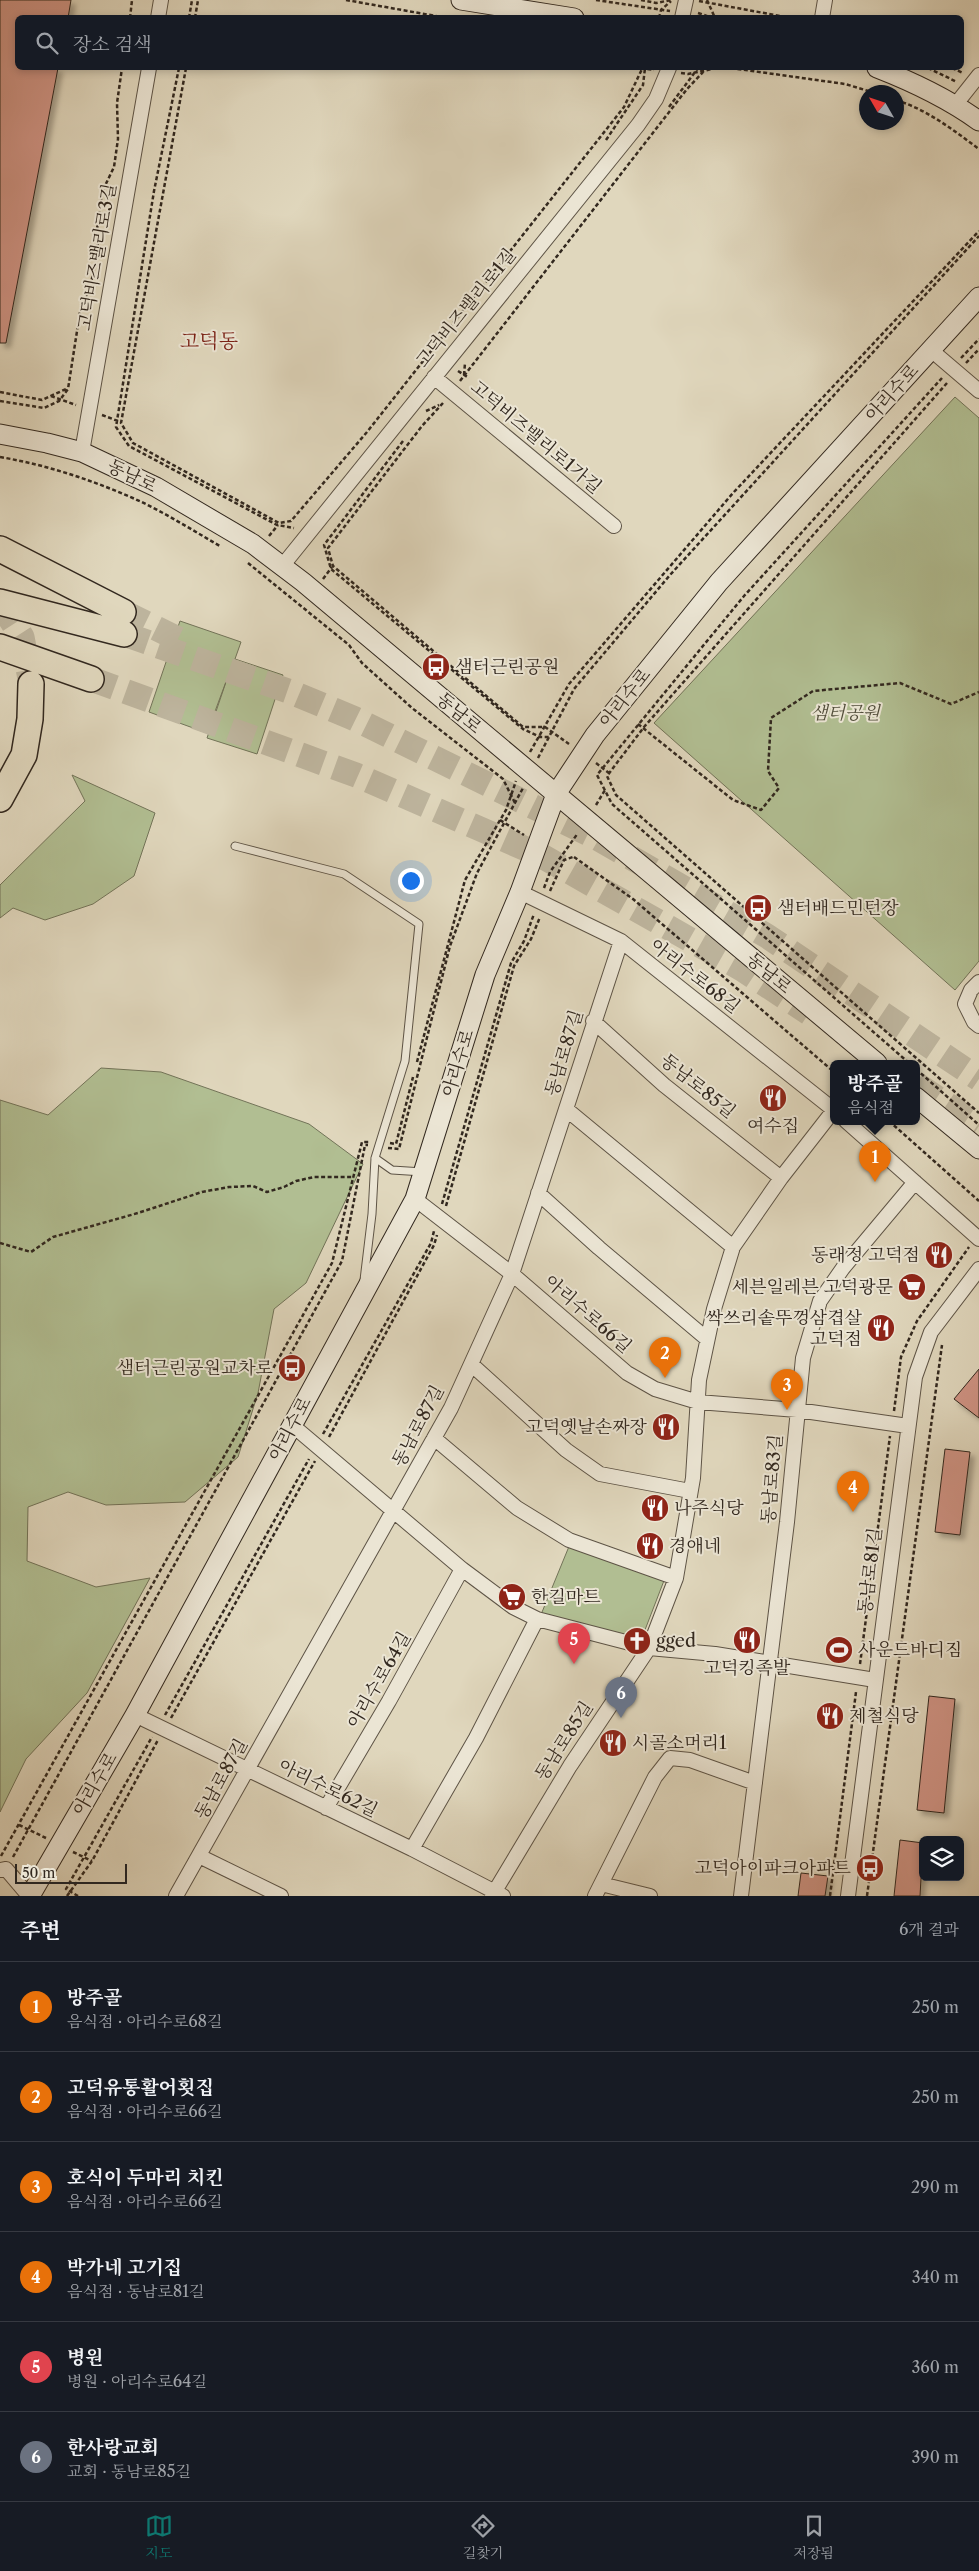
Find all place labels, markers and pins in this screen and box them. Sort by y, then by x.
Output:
bus stop icon: 샘터근린공원 [421,652,451,682]
place label: 샘터근린공원 [455,656,559,678]
bus stop icon: 샘터배드민턴장 [743,893,773,923]
place label: 샘터배드민턴장 [777,897,899,919]
restaurant icon: 여수집 [758,1083,788,1113]
place label: 여수집 [747,1115,799,1137]
pin: 1 [859,1141,891,1182]
restaurant icon: 동래정 고덕점 [924,1240,954,1270]
place label: 동래정 고덕점 [811,1244,920,1266]
supermarket icon: 세븐일레븐 고덕광문 [897,1272,927,1302]
place label: 세븐일레븐 고덕광문 [732,1276,894,1298]
place label: 싹쓰리솥뚜껑삼겹살 고덕점 [706,1307,863,1350]
restaurant icon: 싹쓰리솥뚜껑삼겹살 고덕점 [866,1313,896,1343]
pin: 2 [649,1337,681,1378]
bus stop icon: 샘터근린공원교차로 [277,1353,307,1383]
place label: 샘터근린공원교차로 [117,1357,273,1379]
pin: 3 [771,1369,803,1410]
restaurant icon: 고덕옛날손짜장 [651,1412,681,1442]
place label: 고덕옛날손짜장 [525,1416,648,1438]
pin: 4 [837,1471,869,1512]
restaurant icon: 나주식당 [640,1493,670,1523]
place label: 나주식당 [674,1497,744,1519]
restaurant icon: 경애네 [635,1531,665,1561]
place label: 경애네 [669,1535,721,1557]
supermarket icon: 한길마트 [497,1582,527,1612]
place label: 한길마트 [531,1586,601,1608]
pin: 5 [558,1623,590,1664]
restaurant icon: 고덕킹족발 [732,1625,762,1655]
church icon: gged [622,1626,652,1656]
place label: gged [656,1630,696,1652]
sports icon: 사운드바디짐 [824,1635,854,1665]
place label: 사운드바디짐 [858,1639,962,1661]
place label: 고덕킹족발 [704,1657,791,1679]
pin: 6 [605,1677,637,1718]
restaurant icon: 제철식당 [815,1701,845,1731]
place label: 제철식당 [849,1705,919,1727]
restaurant icon: 시골소머리1 [598,1728,628,1758]
place label: 시골소머리1 [632,1732,727,1754]
bus stop icon: 고덕아이파크아파트 [855,1853,885,1883]
place label: 고덕아이파크아파트 [695,1857,852,1879]

